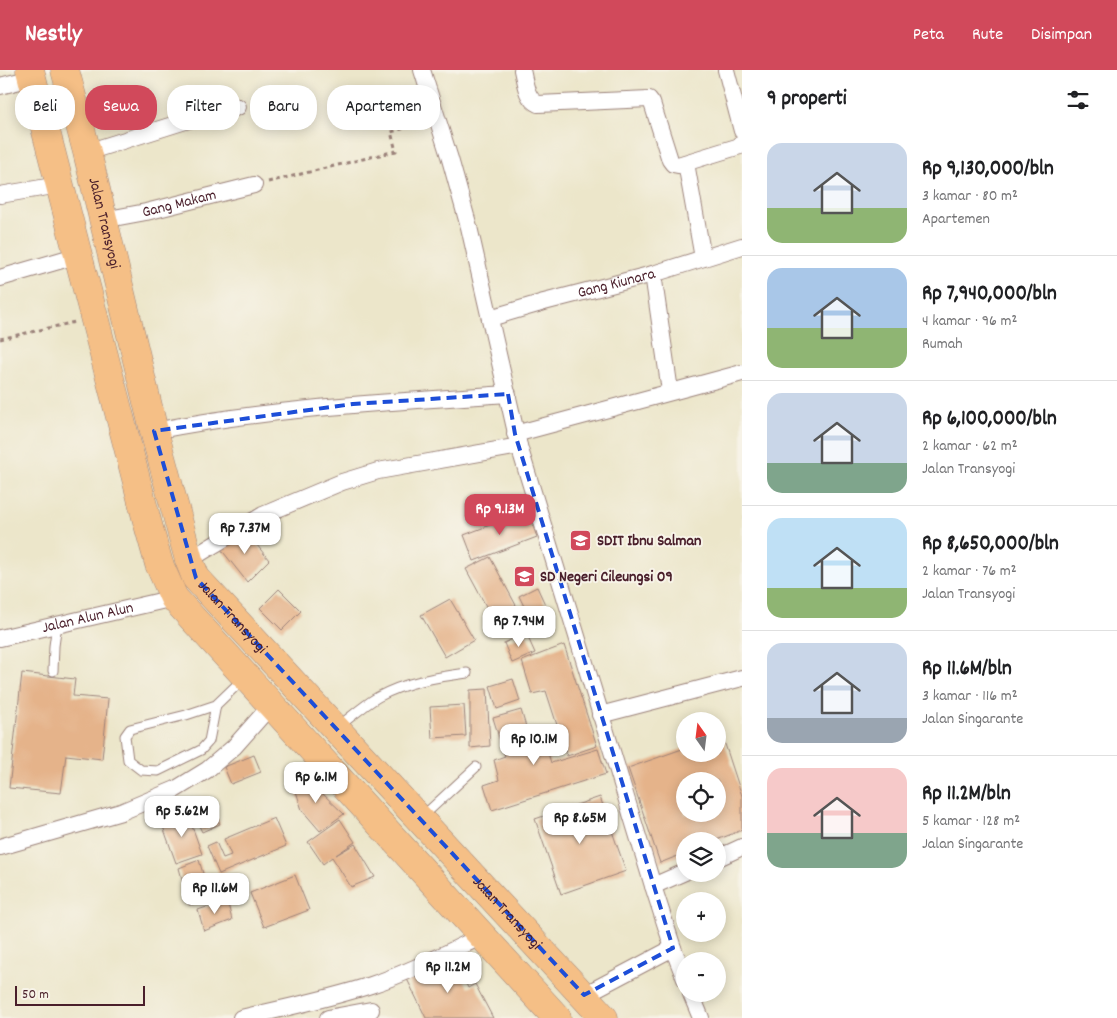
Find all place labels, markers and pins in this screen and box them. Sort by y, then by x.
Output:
pin: Rp 9.13M [448,494,552,536]
pin: Rp 7.37M [193,512,297,555]
school or university icon: SDIT Ibnu Salman [569,529,593,553]
place label: SDIT Ibnu Salman [597,530,701,553]
school or university icon: SD Negeri Cileungsi 09 [512,565,536,589]
place label: SD Negeri Cileungsi 09 [540,566,673,589]
pin: Rp 7.94M [467,606,571,648]
pin: Rp 10.1M [482,724,586,766]
pin: Rp 6.1M [270,762,362,804]
pin: Rp 5.62M [130,796,234,838]
pin: Rp 8.65M [528,802,632,845]
pin: Rp 11.6M [163,872,267,915]
pin: Rp 11.2M [396,952,500,994]

